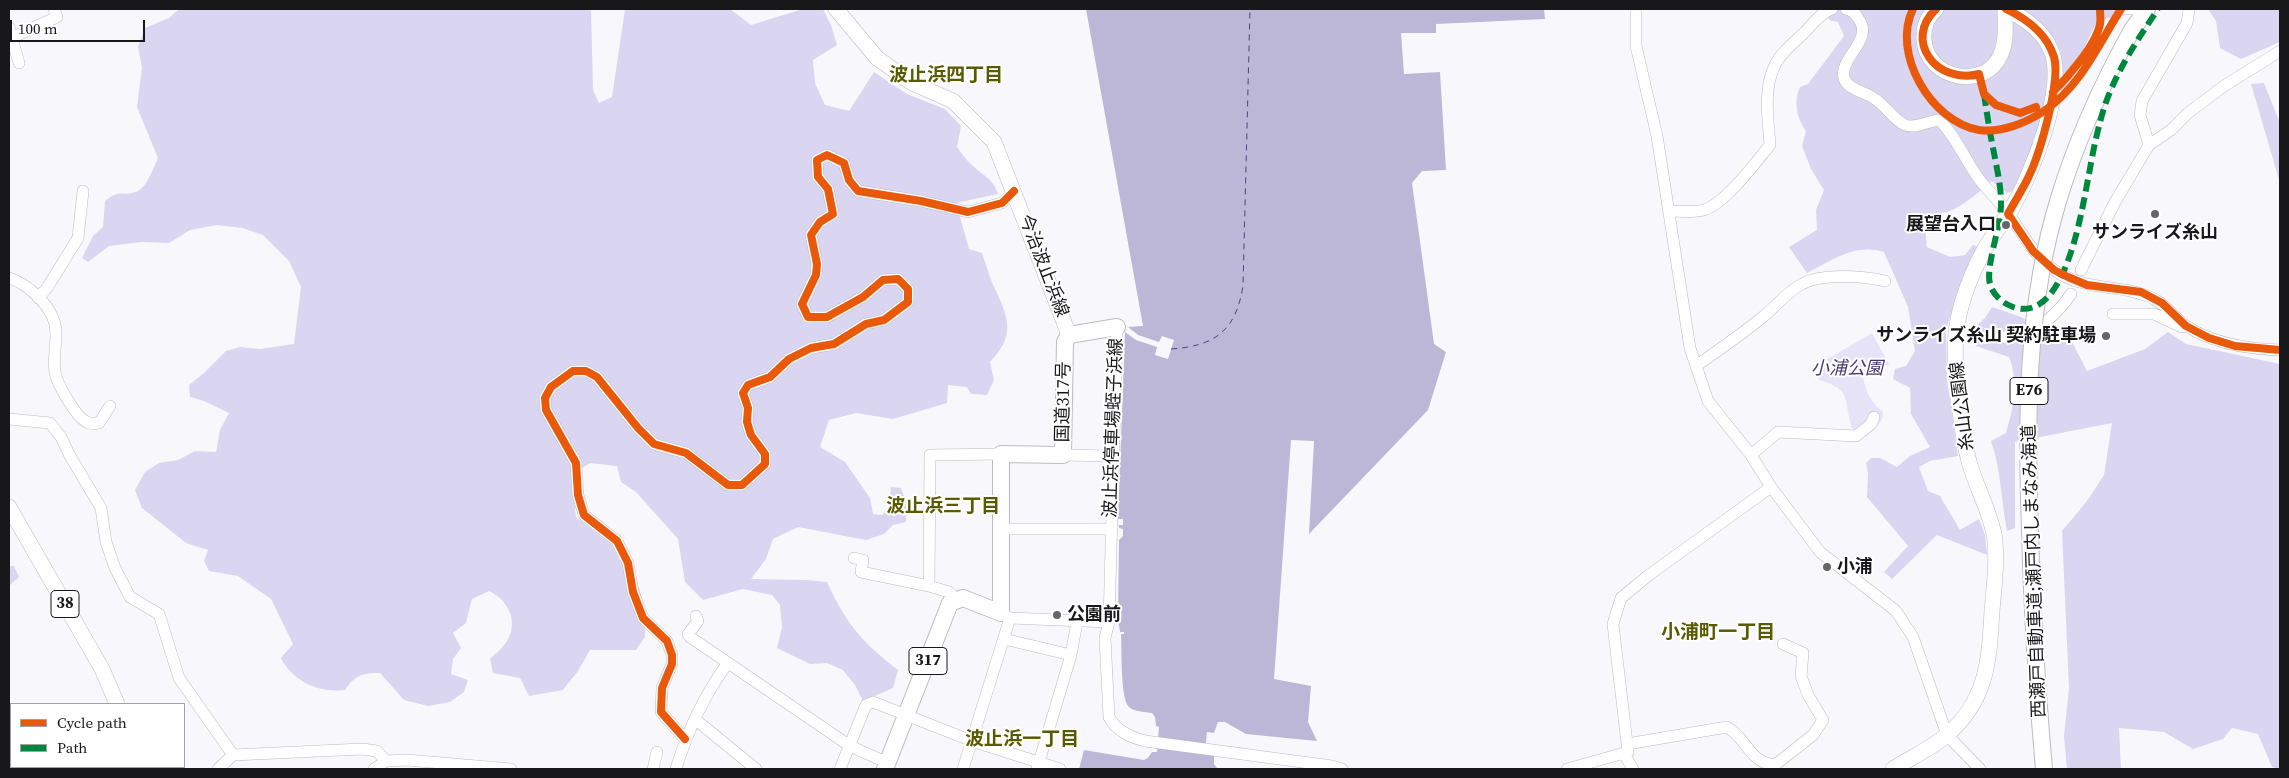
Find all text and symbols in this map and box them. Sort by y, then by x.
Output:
scale bar [12,10,148,42]
text: 100 m [18,18,58,39]
district label: 波止浜四丁目 [889,65,1003,87]
marker: サンライズ糸山 [2149,208,2161,220]
street label: 今治波止浜線 [1014,212,1072,320]
place label: 展望台入口 [1906,214,1996,236]
marker: 展望台入口 [2000,219,2012,231]
place label: サンライズ糸山 [2092,222,2218,244]
place label: サンライズ糸山 契約駐車場 [1876,325,2096,347]
marker: サンライズ糸山 契約駐車場 [2100,330,2112,342]
street label: 波止浜停車場蛭子浜線 [1100,338,1128,518]
park label: 小浦公園 [1811,358,1883,380]
street label: 糸山公園線 [1947,360,1979,452]
street label: 国道317号 [1052,361,1076,443]
road number: E76 [2010,378,2048,404]
street label: 西瀬戸自動車道;瀬戸内しまなみ海道 [2019,424,2051,718]
district label: 波止浜三丁目 [886,496,1000,518]
place label: 小浦 [1837,556,1873,578]
marker: 小浦 [1821,561,1833,573]
road number: 38 [51,590,79,618]
place label: 公園前 [1067,604,1121,626]
marker: 公園前 [1051,609,1063,621]
district label: 小浦町一丁目 [1661,622,1775,644]
road number: 317 [909,648,947,674]
legend [10,703,185,768]
text: Cycle path [57,712,127,733]
district label: 波止浜一丁目 [965,729,1079,751]
text: Path [57,737,87,758]

